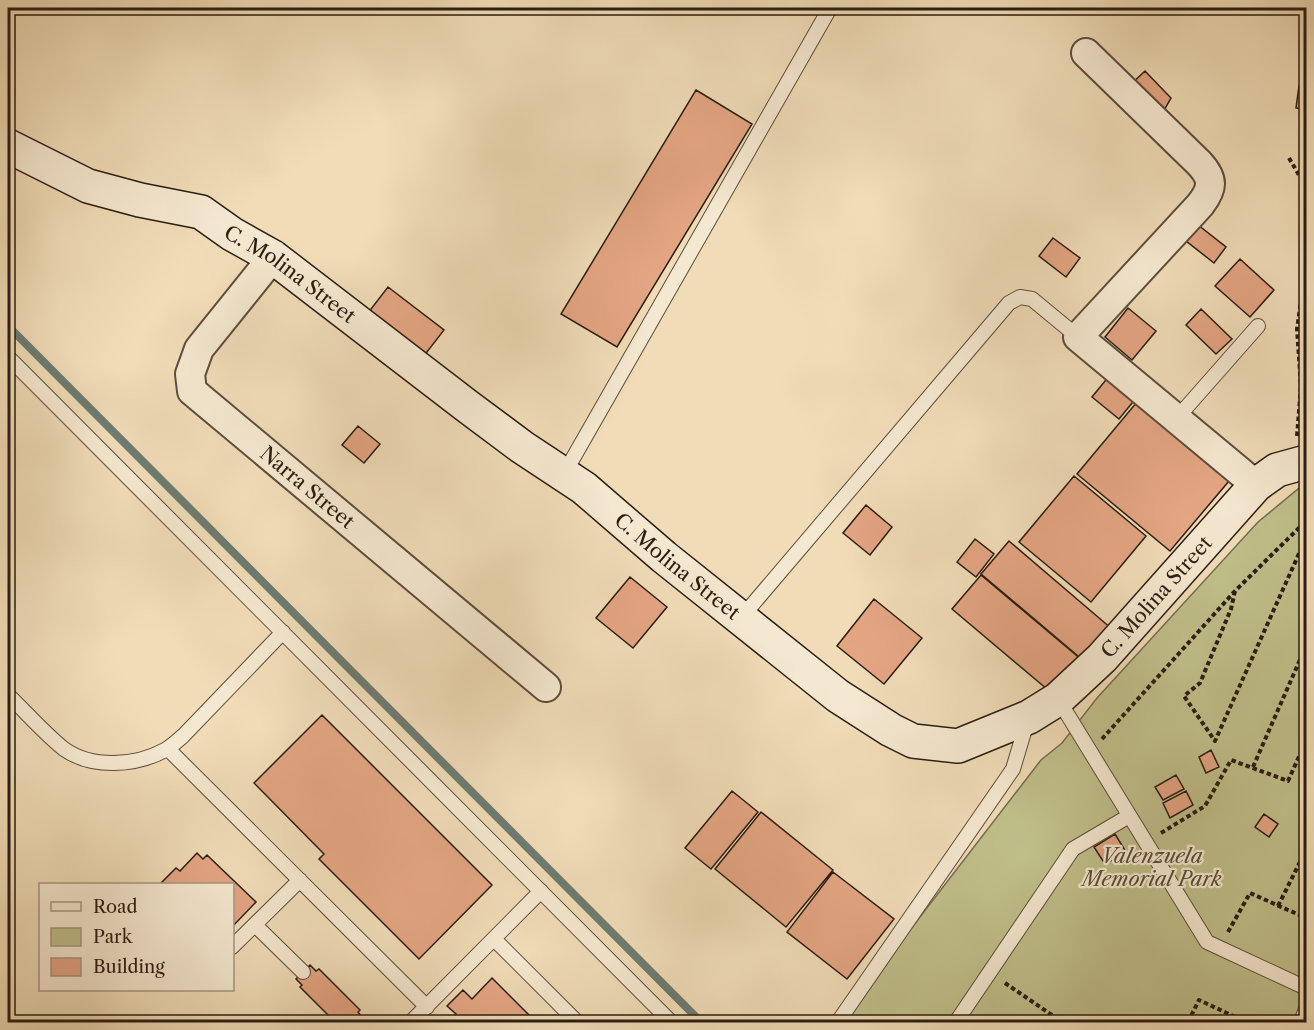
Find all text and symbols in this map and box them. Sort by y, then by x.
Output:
street label: C. Molina Street [220,220,360,328]
street label: Narra Street [255,441,359,534]
street label: C. Molina Street [610,508,745,625]
street label: C. Molina Street [1096,531,1217,663]
park label: Valenzuela Memorial Park [1080,844,1222,891]
legend [39,883,234,991]
text: Road [93,896,138,918]
text: Park [93,926,134,948]
text: Building [93,956,165,978]

